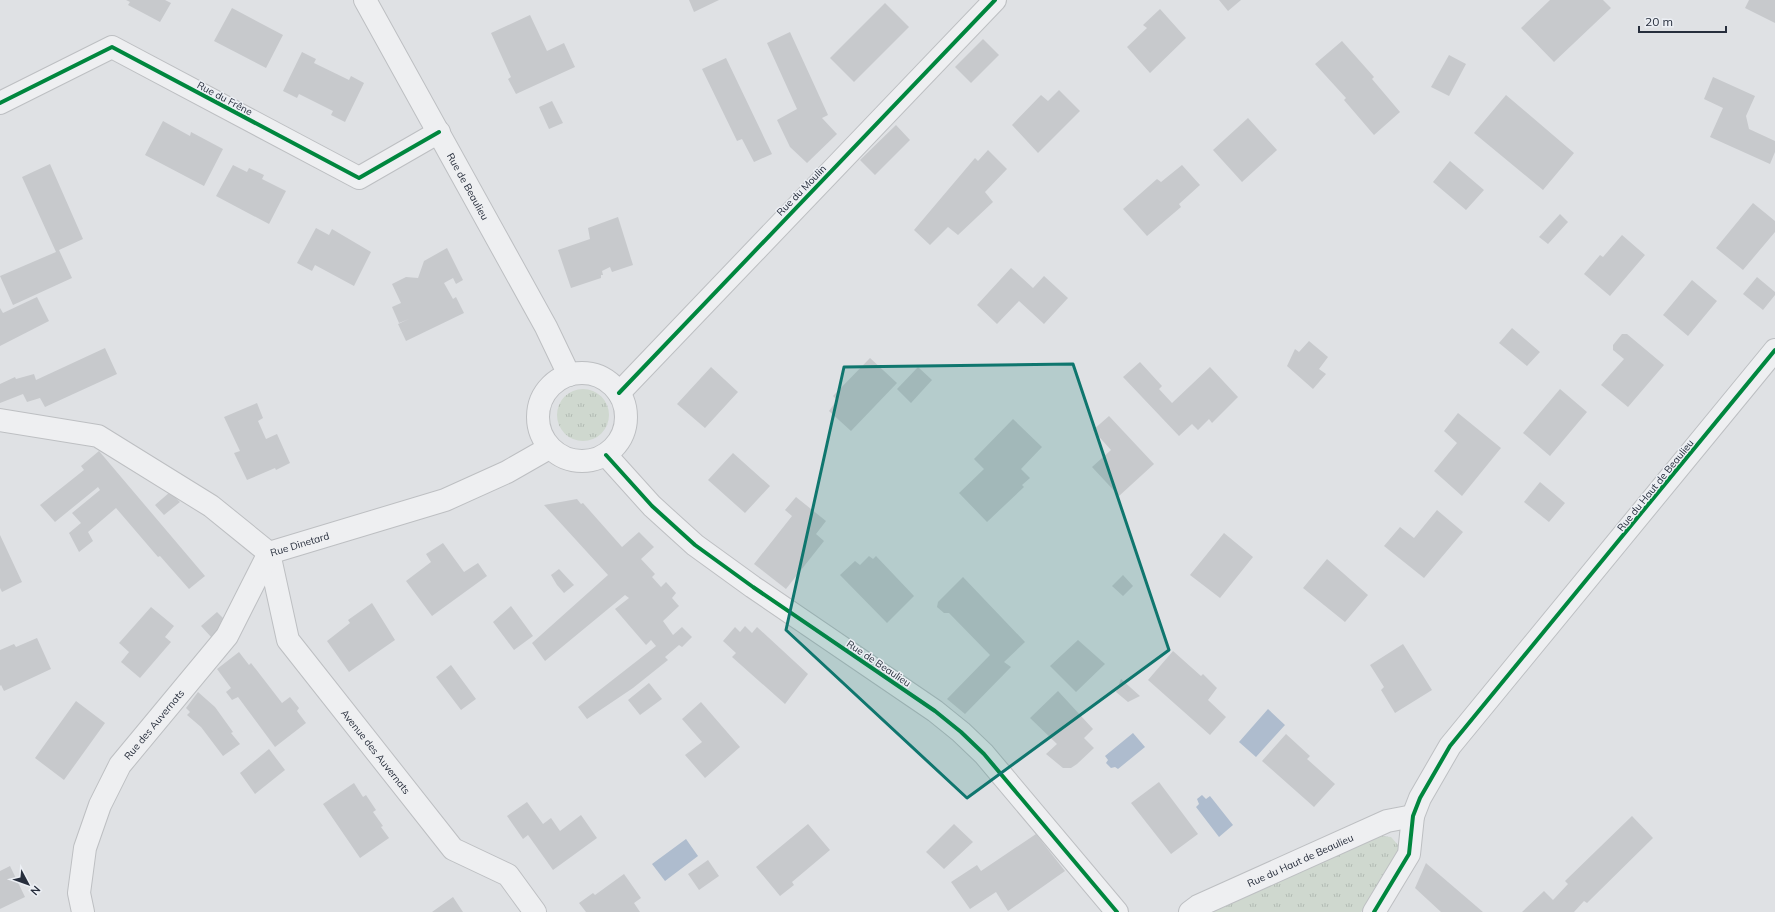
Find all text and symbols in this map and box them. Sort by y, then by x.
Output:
scale bar [1639,8,1726,34]
text: 20 m [1645,14,1673,29]
street label: Rue du Frêne [195,78,255,118]
street label: Rue de Beaulieu [444,151,492,223]
street label: Rue du Moulin [774,162,829,219]
street label: Rue du Haut de Beaulieu [1614,437,1697,534]
street label: Rue Dinetard [269,529,331,559]
street label: Rue de Beaulieu [844,637,913,690]
street label: Rue des Auvernats [121,687,187,762]
street label: Avenue des Auvernats [338,707,413,797]
street label: Rue du Haut de Beaulieu [1245,831,1355,890]
north arrow [8,864,48,904]
text: N [28,883,44,898]

